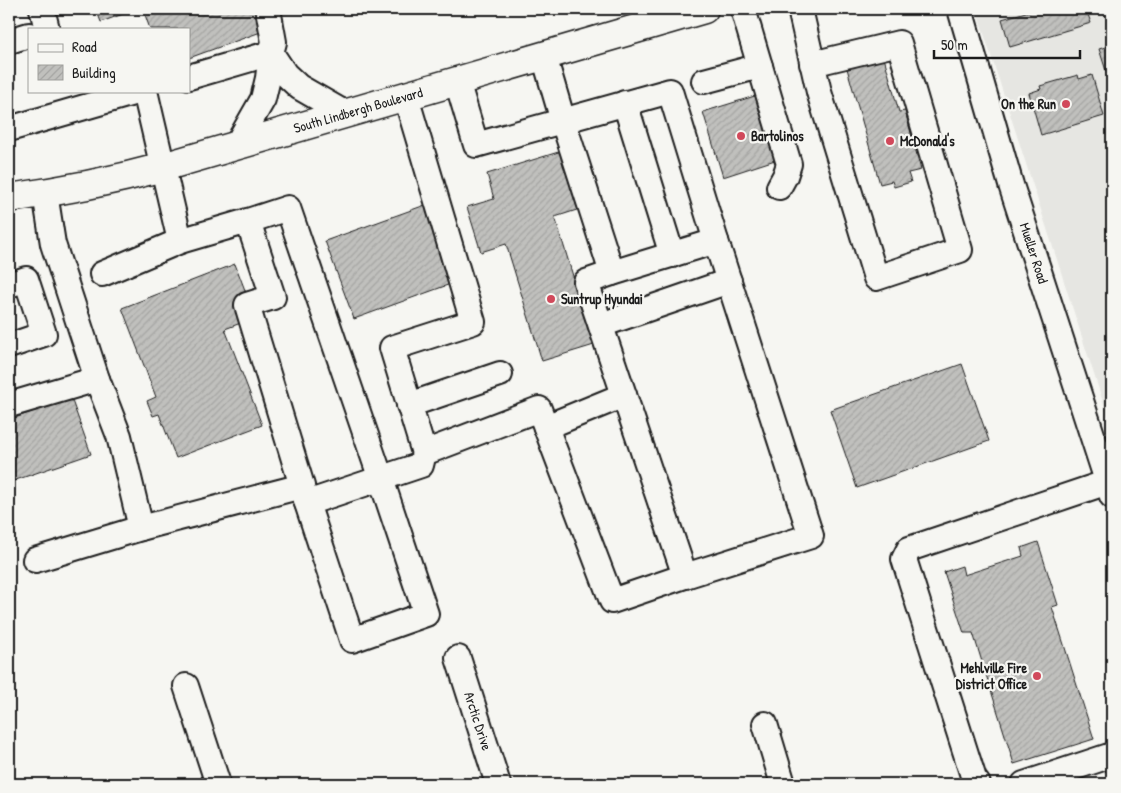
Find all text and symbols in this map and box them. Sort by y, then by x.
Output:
legend [28,28,190,92]
scale bar [934,28,1080,60]
text: 50 m [941,34,968,55]
text: Road [72,36,97,57]
text: Building [72,62,116,83]
street label: South Lindbergh Boulevard [291,82,425,138]
place label: On the Run [1001,94,1056,113]
marker: On the Run [1060,98,1072,110]
place label: Bartolinos [751,126,804,145]
marker: Bartolinos [735,130,747,142]
place label: McDonald's [900,131,955,150]
marker: McDonald's [884,135,896,147]
street label: Mueller Road [1016,220,1053,286]
place label: Suntrup Hyundai [561,289,643,310]
marker: Suntrup Hyundai [545,293,557,305]
place label: Mehlville Fire District Office [956,658,1027,693]
marker: Mehlville Fire District Office [1031,670,1043,682]
street label: Arctic Drive [460,689,497,753]

